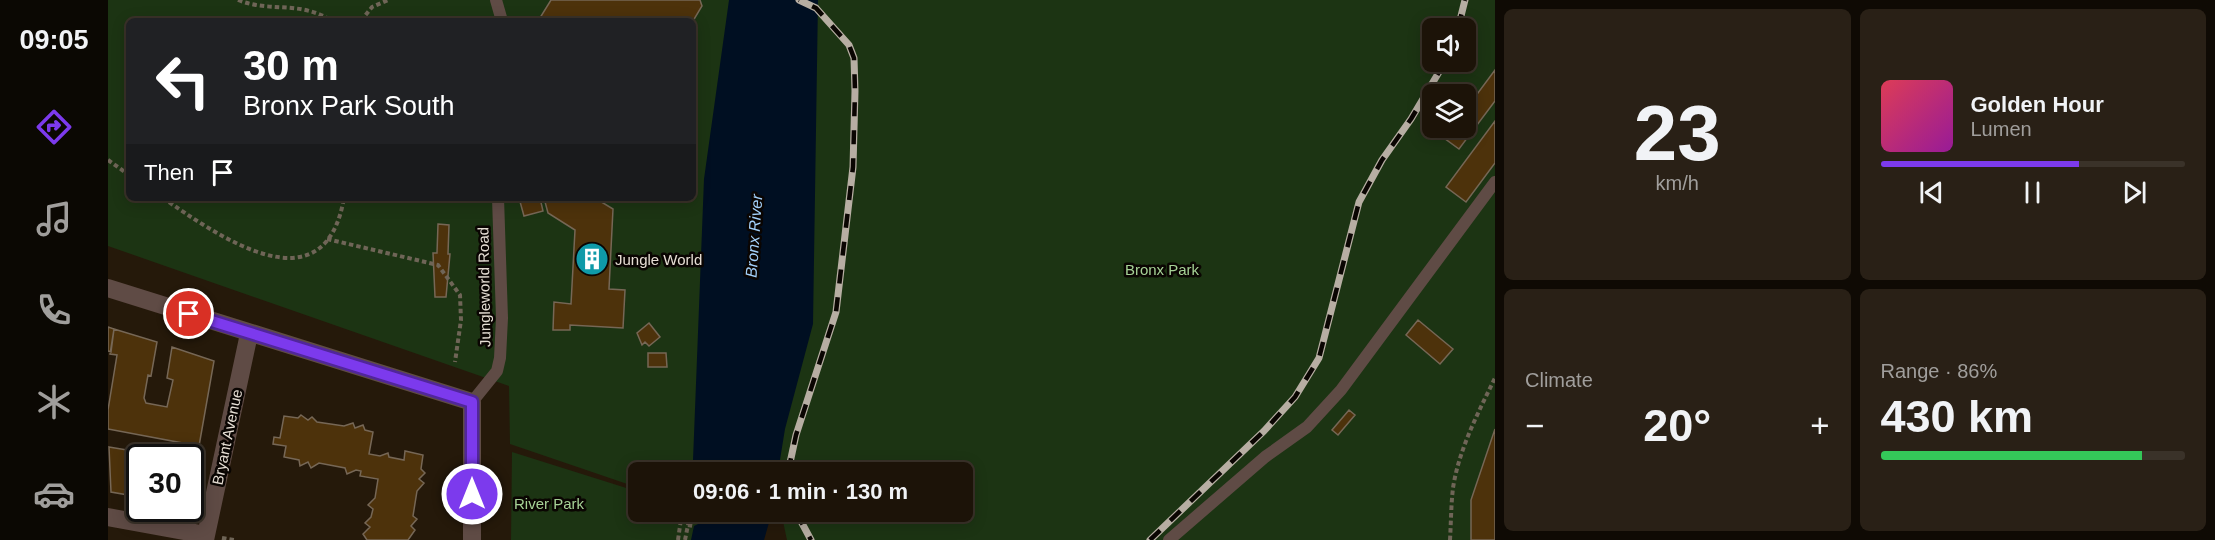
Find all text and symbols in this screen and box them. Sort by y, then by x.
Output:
map controls [1422,18,1476,138]
button: sound [1422,18,1476,72]
text: 09:05 [19,25,89,55]
icon: left [144,42,222,120]
text: 30 m [243,42,339,89]
button: layers [1422,84,1476,138]
text: 23 [1634,89,1721,177]
text: Bronx Park South [243,91,455,121]
text: Golden Hour [1971,92,2104,117]
icon: directions [33,106,75,148]
text: Lumen [1971,118,2032,140]
icon: arrive [206,156,239,189]
text: Then [144,160,194,185]
text: km/h [1656,172,1699,194]
icon: previous [1915,176,1948,209]
icon: pause [2016,176,2049,209]
icon: next [2118,176,2151,209]
water label: Bronx River [743,193,765,278]
icon: music [33,198,75,240]
street label: Jungleworld Road [474,227,494,347]
building icon: Jungle World [574,241,610,277]
place label: Jungle World [615,251,702,268]
park label: Bronx Park [1125,261,1200,278]
pin [163,288,214,339]
icon: phone [33,289,75,331]
icon: arrive [172,297,205,330]
text: Range · 86% [1881,360,1997,382]
text: Climate [1525,369,1593,391]
icon: climate [33,381,75,423]
street label: Bryant Avenue [209,388,245,486]
text: 430 km [1881,391,2033,442]
text: 20° [1643,400,1711,451]
text: − [1525,407,1544,444]
text: + [1810,407,1830,444]
speed limit sign: 30 [126,444,204,522]
position arrow [440,462,504,526]
icon: car [33,473,75,515]
text: 09:06 · 1 min · 130 m [693,479,908,504]
park label: River Park [514,495,585,512]

